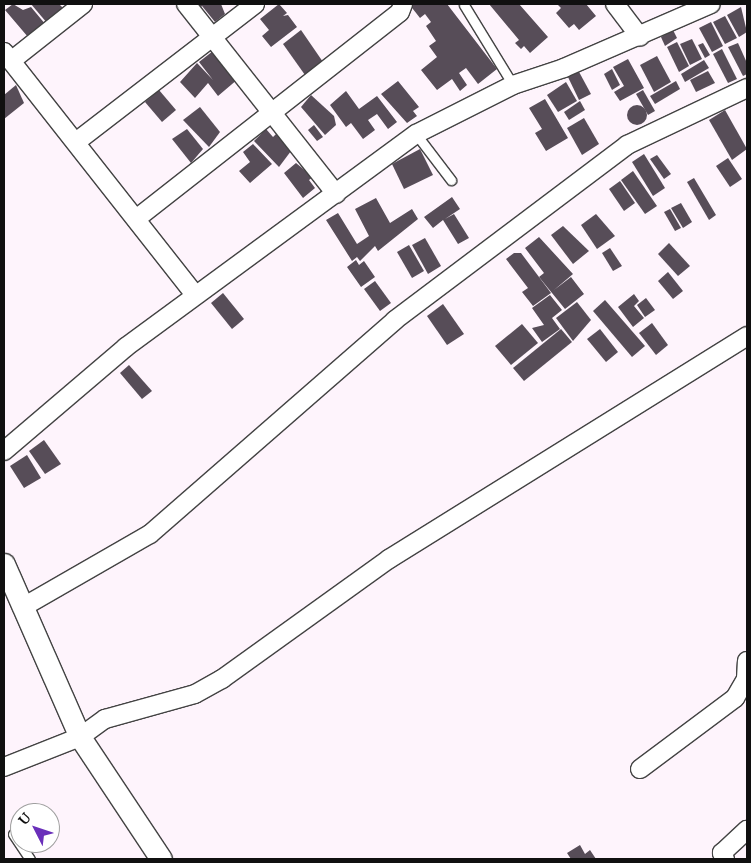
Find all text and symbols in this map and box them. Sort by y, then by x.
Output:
north arrow [10,803,60,853]
text: U [14,809,35,829]

